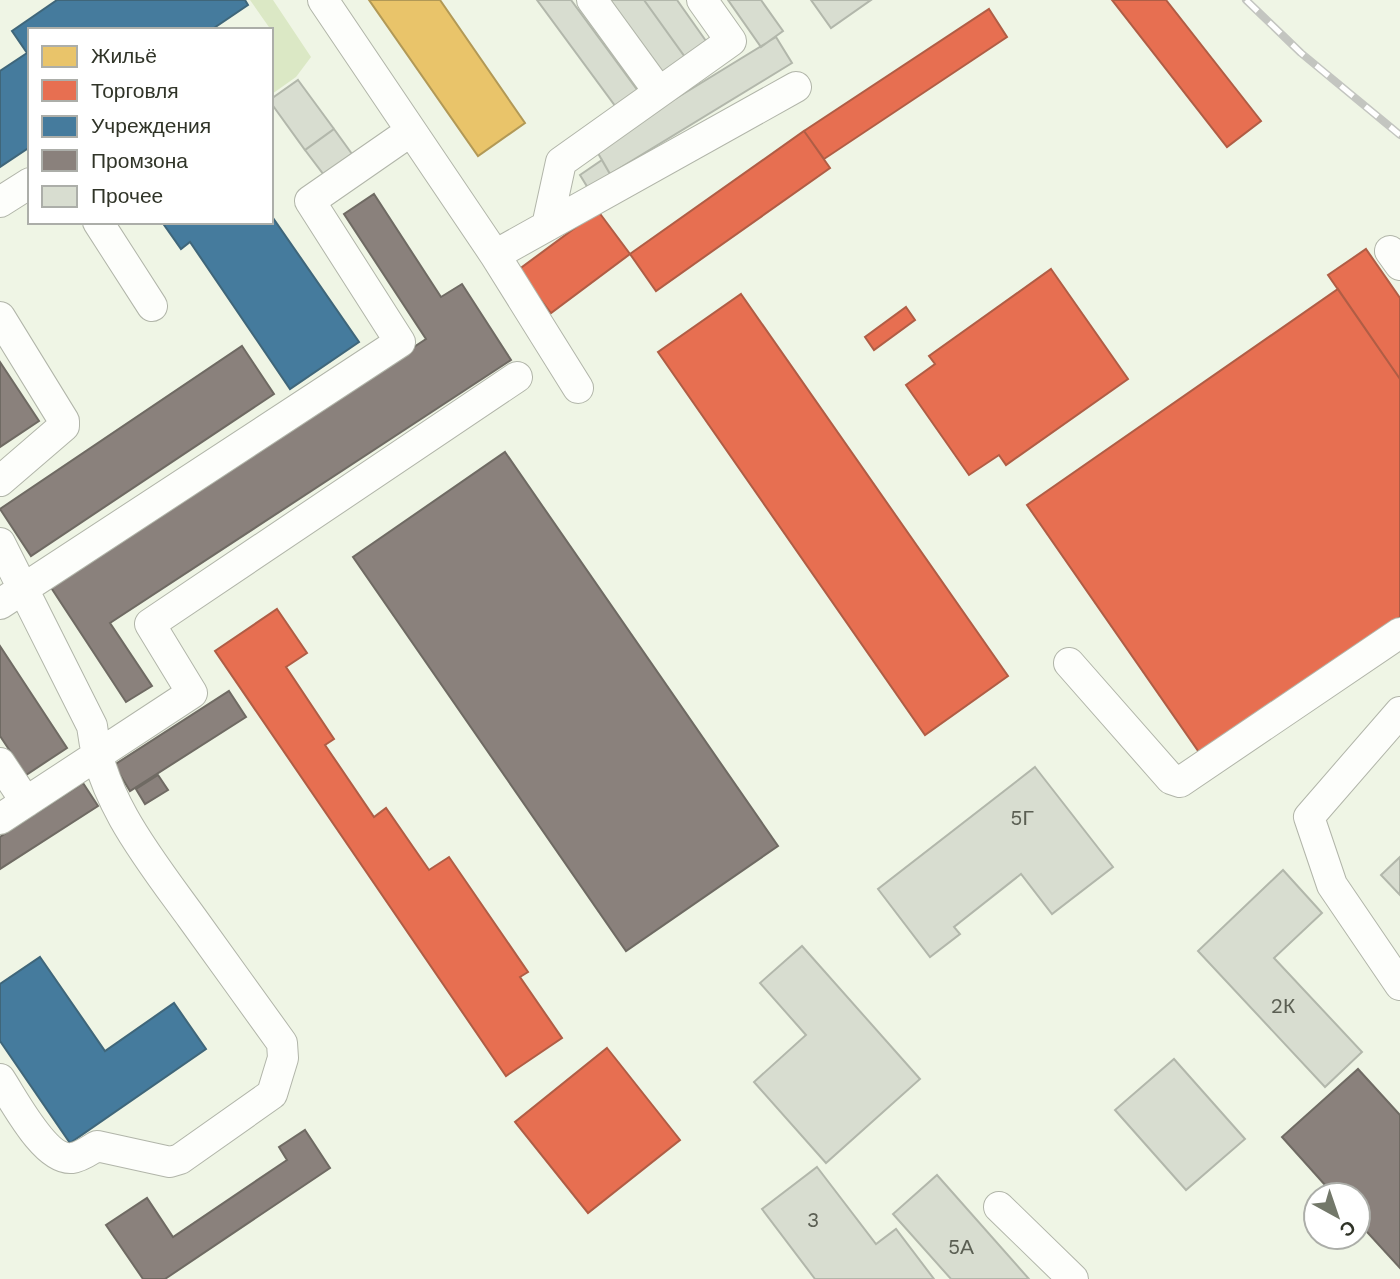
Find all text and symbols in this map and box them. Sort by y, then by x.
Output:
legend [28,28,273,224]
text: Жильё [91,43,157,68]
text: Торговля [91,78,179,103]
text: Учреждения [91,113,211,138]
text: Промзона [91,148,188,173]
text: Прочее [91,183,163,208]
house number: 5Г [1010,805,1034,830]
house number: 2К [1271,993,1296,1018]
north arrow [1302,1181,1372,1251]
house number: 3 [807,1207,819,1232]
text: С [1335,1215,1360,1242]
house number: 5А [948,1234,974,1259]

